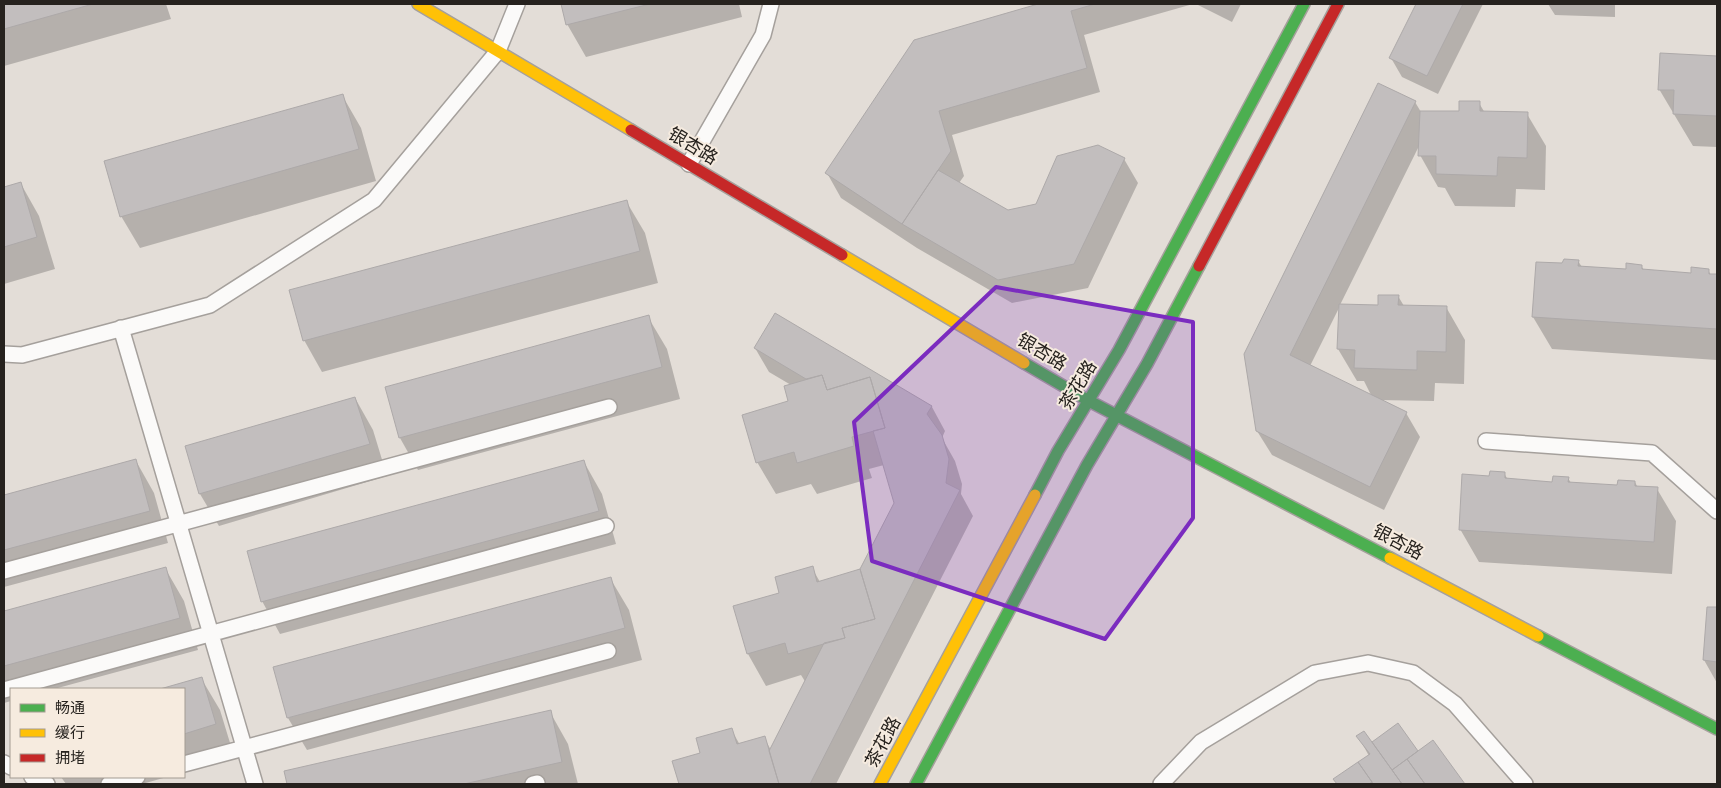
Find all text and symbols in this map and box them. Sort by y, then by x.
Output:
street label: 银杏路 [665,123,722,168]
street label: 银杏路 [1014,329,1071,374]
street label: 茶花路 [1055,356,1100,413]
street label: 银杏路 [1369,520,1427,564]
legend [10,688,185,778]
text: 畅通 [55,699,85,717]
street label: 茶花路 [861,713,905,771]
text: 缓行 [55,724,85,742]
text: 拥堵 [55,749,85,767]

